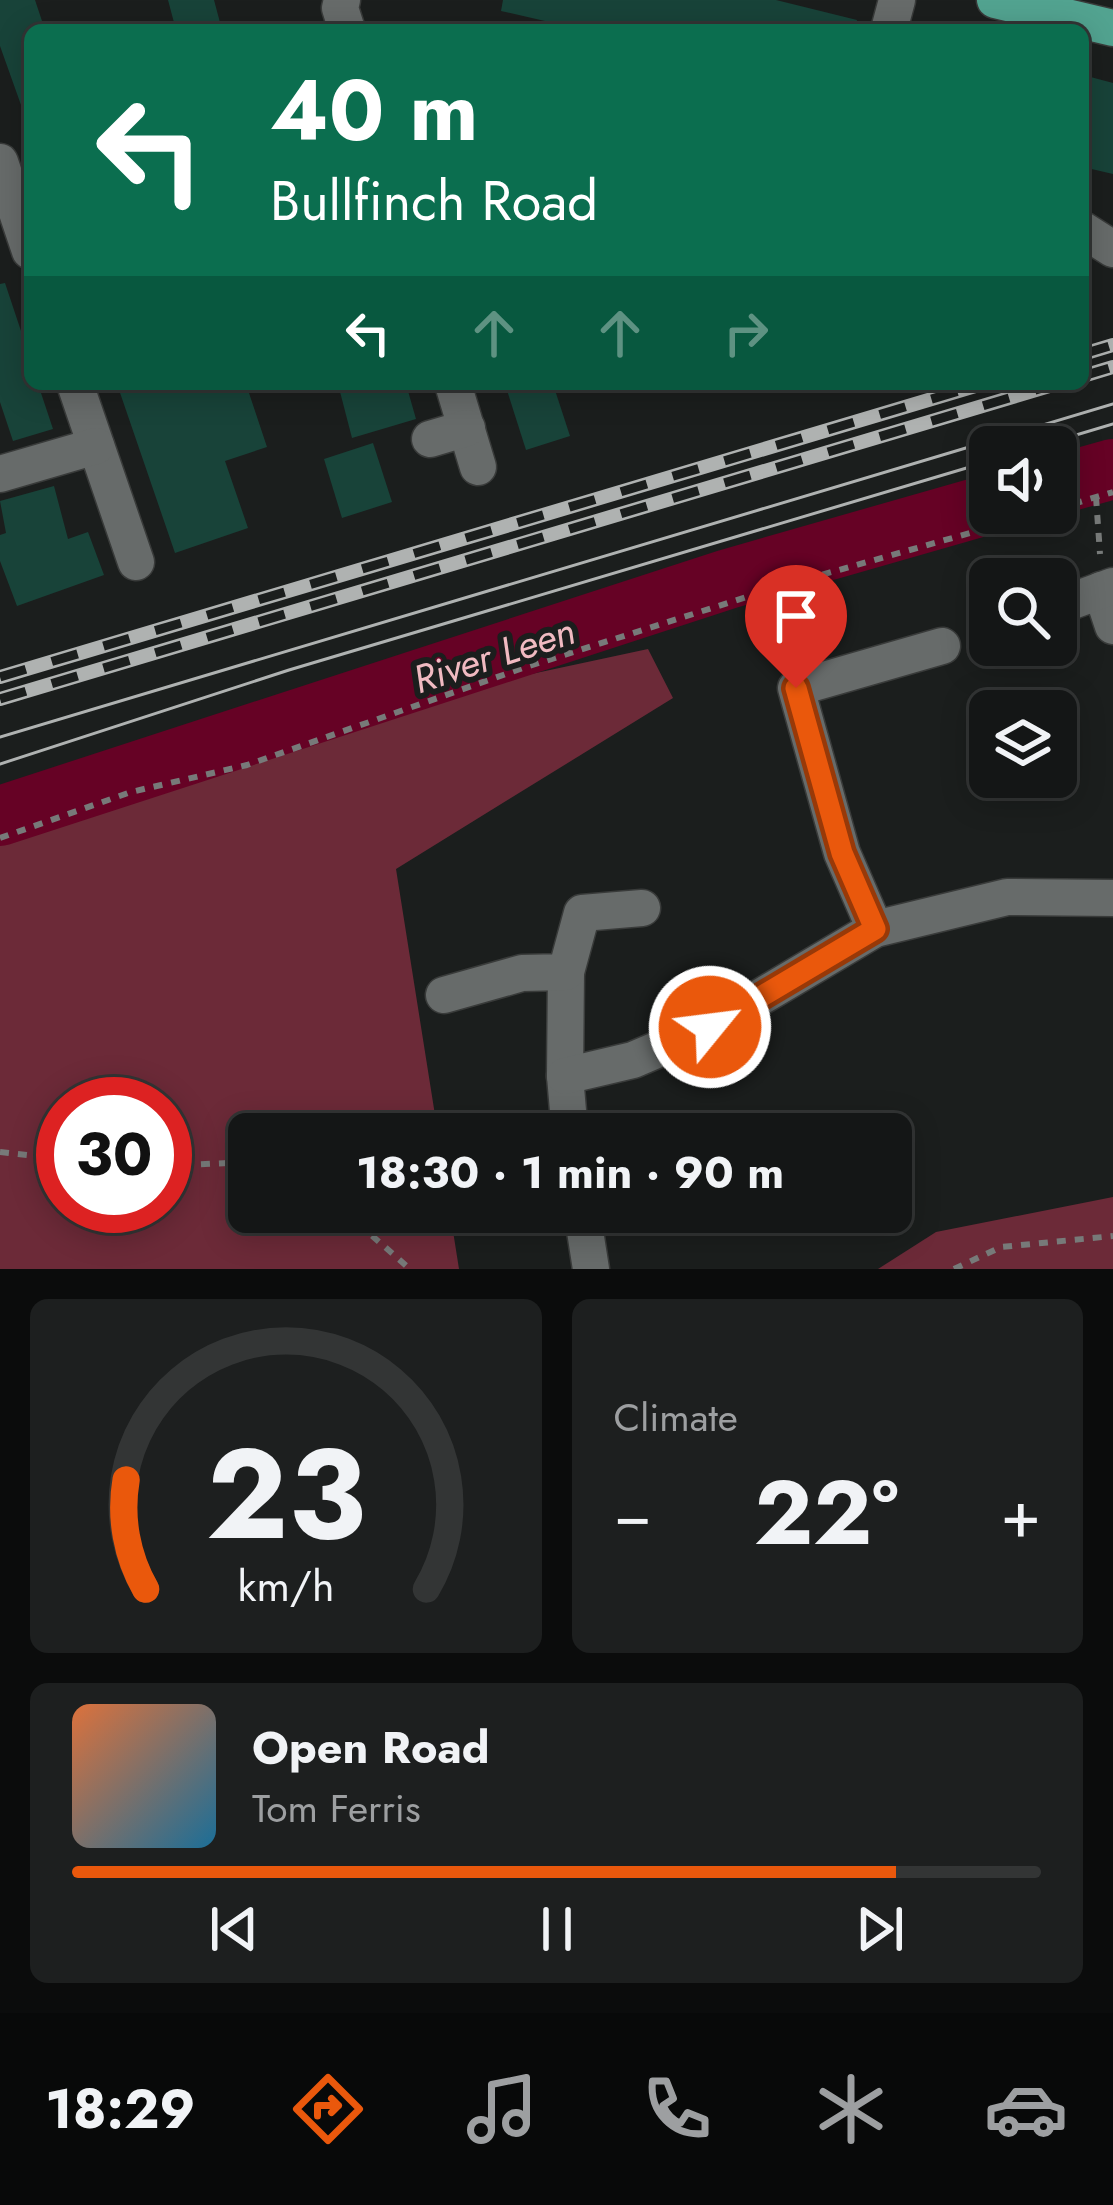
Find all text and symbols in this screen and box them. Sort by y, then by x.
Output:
text: 40 m [270,50,478,172]
icon: left [72,72,228,228]
text: Bullfinch Road [270,162,598,240]
icon: left [335,300,401,366]
icon: ahead [461,300,527,366]
icon: ahead [587,300,653,366]
icon: right [713,300,779,366]
map controls [969,426,1077,798]
button: sound [969,426,1077,534]
button: search [969,558,1077,666]
pin [745,565,847,688]
icon: arrive [763,583,829,649]
water label: River Leen [406,602,582,708]
button: layers [969,690,1077,798]
position arrow [647,964,773,1090]
speed limit sign: 30 [36,1077,192,1233]
text: 18:30 · 1 min · 90 m [356,1140,784,1205]
text: Climate [614,1389,738,1446]
text: 23 [206,1404,365,1585]
text: 22° [754,1448,899,1578]
text: − [614,1466,652,1562]
text: + [1000,1466,1041,1562]
text: km/h [237,1555,334,1617]
text: Open Road [252,1715,490,1780]
text: Tom Ferris [252,1780,421,1837]
icon: previous [201,1896,267,1962]
icon: pause [524,1896,590,1962]
icon: next [847,1896,913,1962]
icon: directions [286,2067,370,2151]
icon: music [460,2067,544,2151]
icon: phone [635,2067,719,2151]
icon: climate [809,2067,893,2151]
icon: car [984,2067,1068,2151]
text: 18:29 [45,2070,196,2148]

